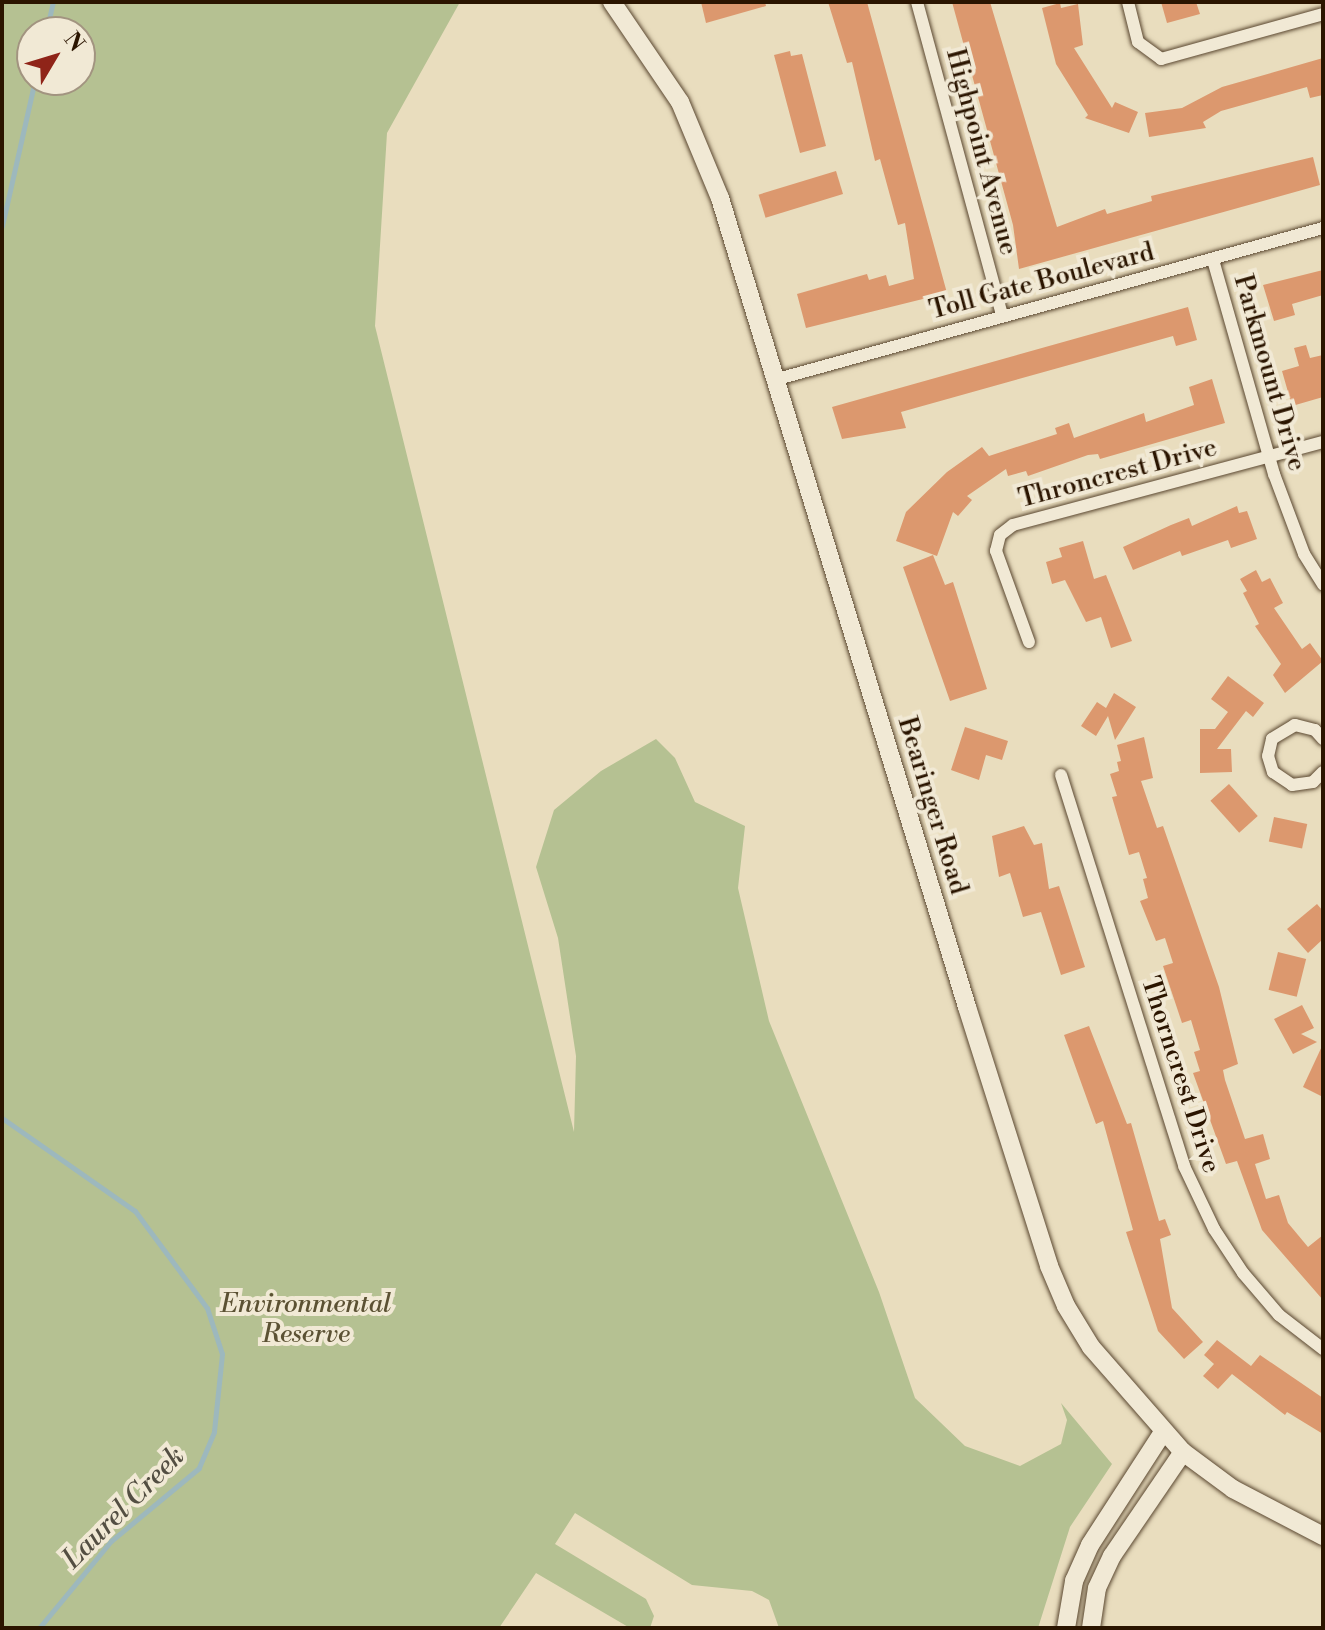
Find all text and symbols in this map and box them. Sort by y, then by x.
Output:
north arrow [16,16,96,96]
text: N [58,27,90,57]
street label: Highpoint Avenue [938,45,1024,259]
street label: Toll Gate Boulevard [926,237,1158,327]
street label: Parkmount Drive [1226,271,1312,475]
street label: Throncrest Drive [1015,433,1221,515]
street label: Bearinger Road [890,714,974,898]
street label: Thorncrest Drive [1134,973,1226,1177]
park label: Environmental Reserve [221,1289,391,1350]
water label: Laurel Creek [56,1440,192,1576]

